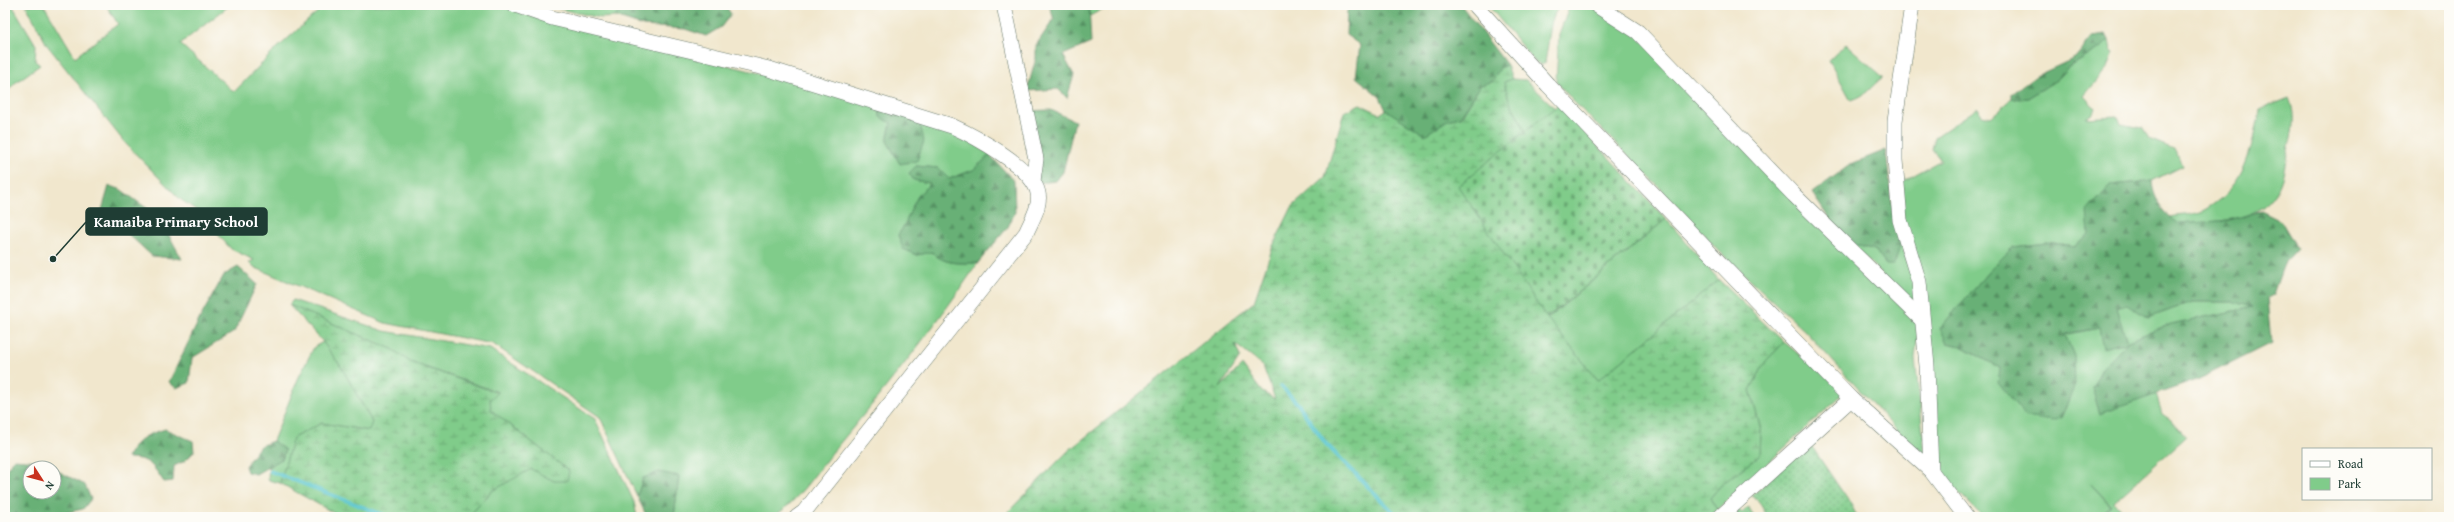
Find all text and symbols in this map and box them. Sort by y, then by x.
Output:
callout: Kamaiba Primary School [86,208,267,235]
text: Kamaiba Primary School [94,211,258,232]
legend [2302,448,2432,500]
text: Road [2338,455,2364,472]
north arrow [22,460,62,500]
text: Park [2338,475,2362,492]
text: N [41,478,59,494]

